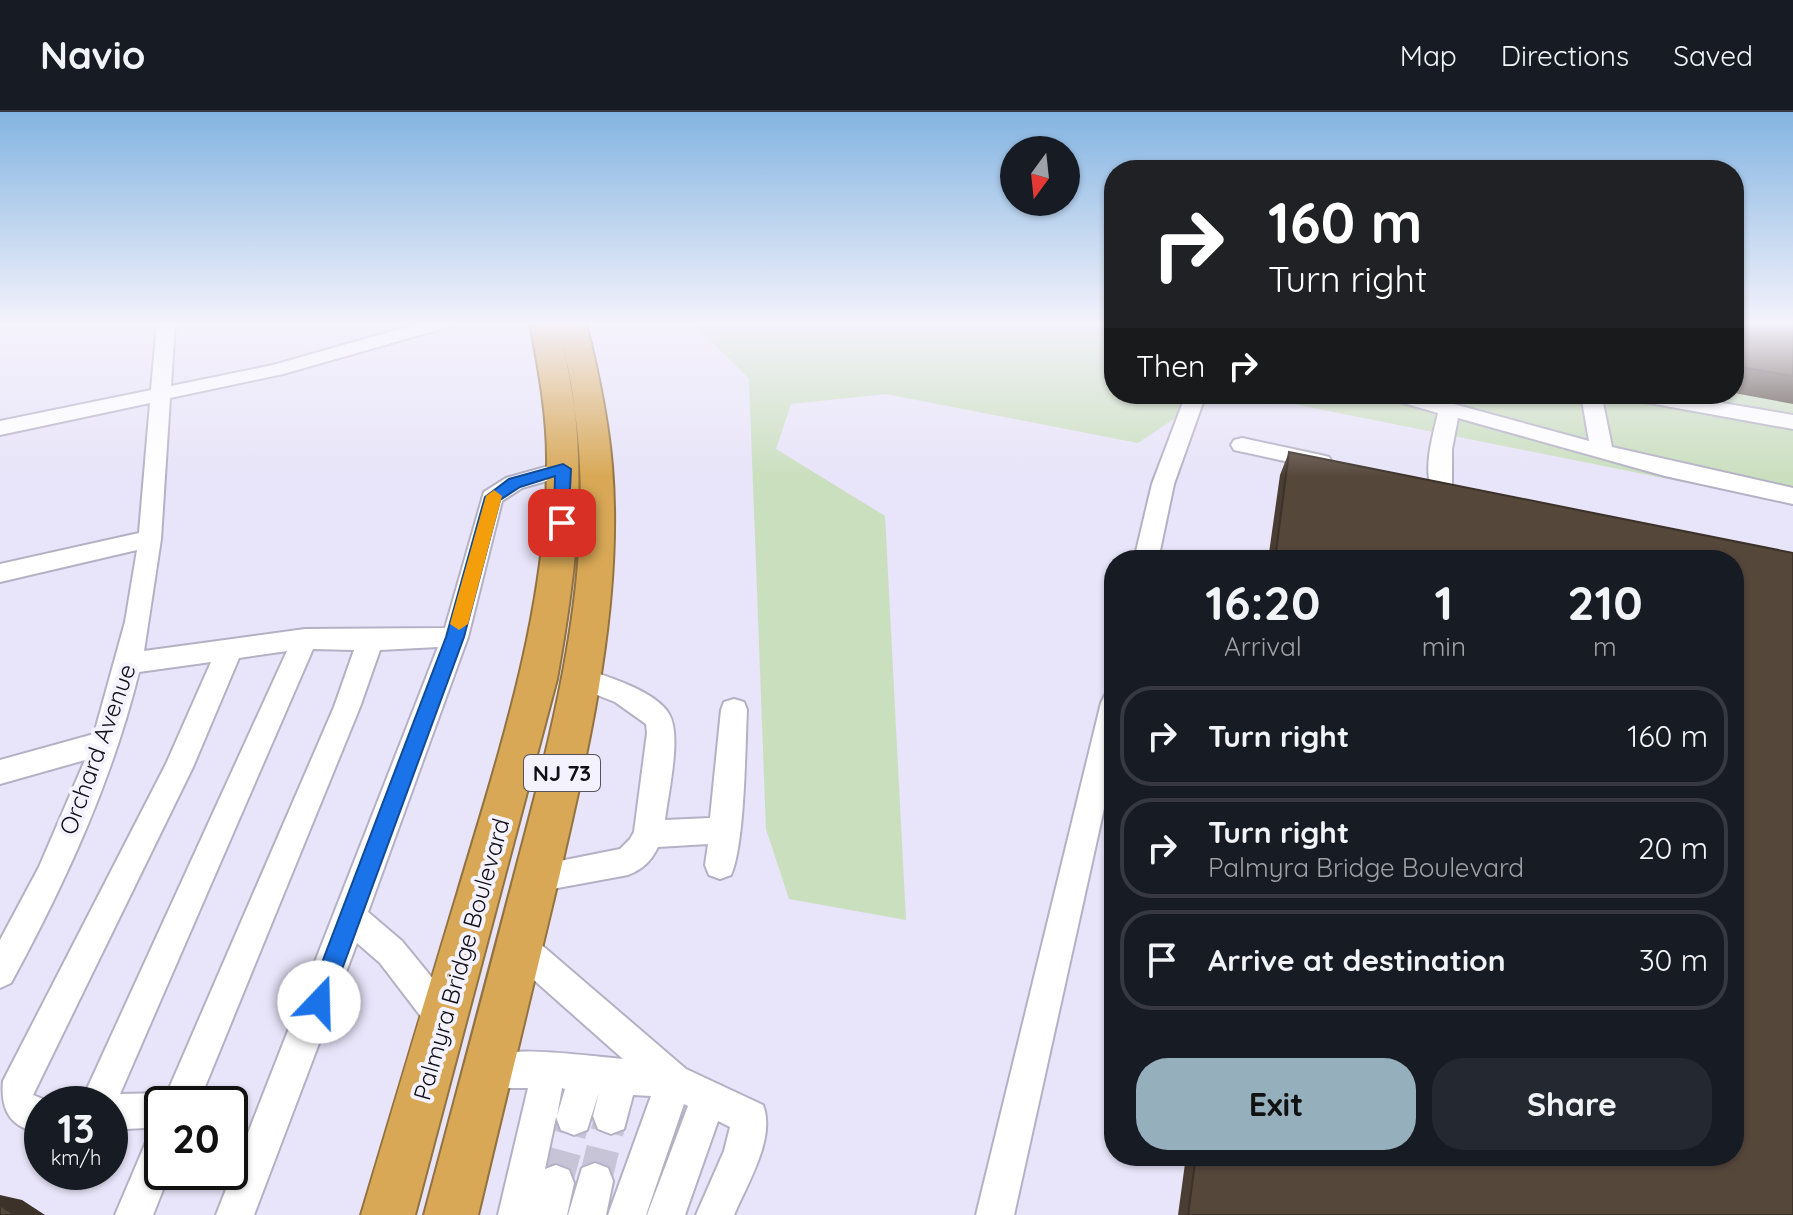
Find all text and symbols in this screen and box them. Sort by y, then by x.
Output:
text: Navio [40,31,145,79]
text: Map [1400,38,1457,73]
text: Directions [1501,38,1629,73]
text: Saved [1673,38,1753,73]
north arrow [1000,136,1080,216]
map controls [1000,136,1080,216]
text: 160 m [1268,187,1422,257]
icon: right [1136,192,1240,296]
text: Turn right [1268,256,1427,301]
icon: right [1221,344,1265,388]
text: Then [1136,347,1205,385]
pin [528,489,596,557]
icon: arrive [540,501,584,545]
text: 16:20 [1205,572,1320,632]
text: 1 [1434,572,1453,632]
text: 210 [1567,572,1643,632]
text: Arrival [1224,630,1302,663]
text: min [1422,630,1466,663]
text: m [1593,630,1617,663]
street label: Orchard Avenue [52,659,142,839]
icon: right [1140,714,1184,758]
text: Turn right [1208,717,1349,755]
text: 160 m [1627,717,1708,755]
road number: NJ 73 [524,755,600,791]
text: Turn right [1208,813,1349,851]
street label: Palmyra Bridge Boulevard [406,815,516,1103]
icon: right [1140,826,1184,870]
text: 20 m [1638,829,1708,867]
text: Palmyra Bridge Boulevard [1208,851,1524,884]
icon: arrive [1140,938,1184,982]
text: Arrive at destination [1208,941,1506,979]
text: 30 m [1639,941,1708,979]
position arrow [277,960,361,1044]
button: Exit [1136,1058,1416,1150]
button: Share [1432,1058,1712,1150]
speed limit sign: 20 [144,1086,248,1190]
text: 13 [57,1103,95,1153]
text: km/h [51,1145,101,1170]

